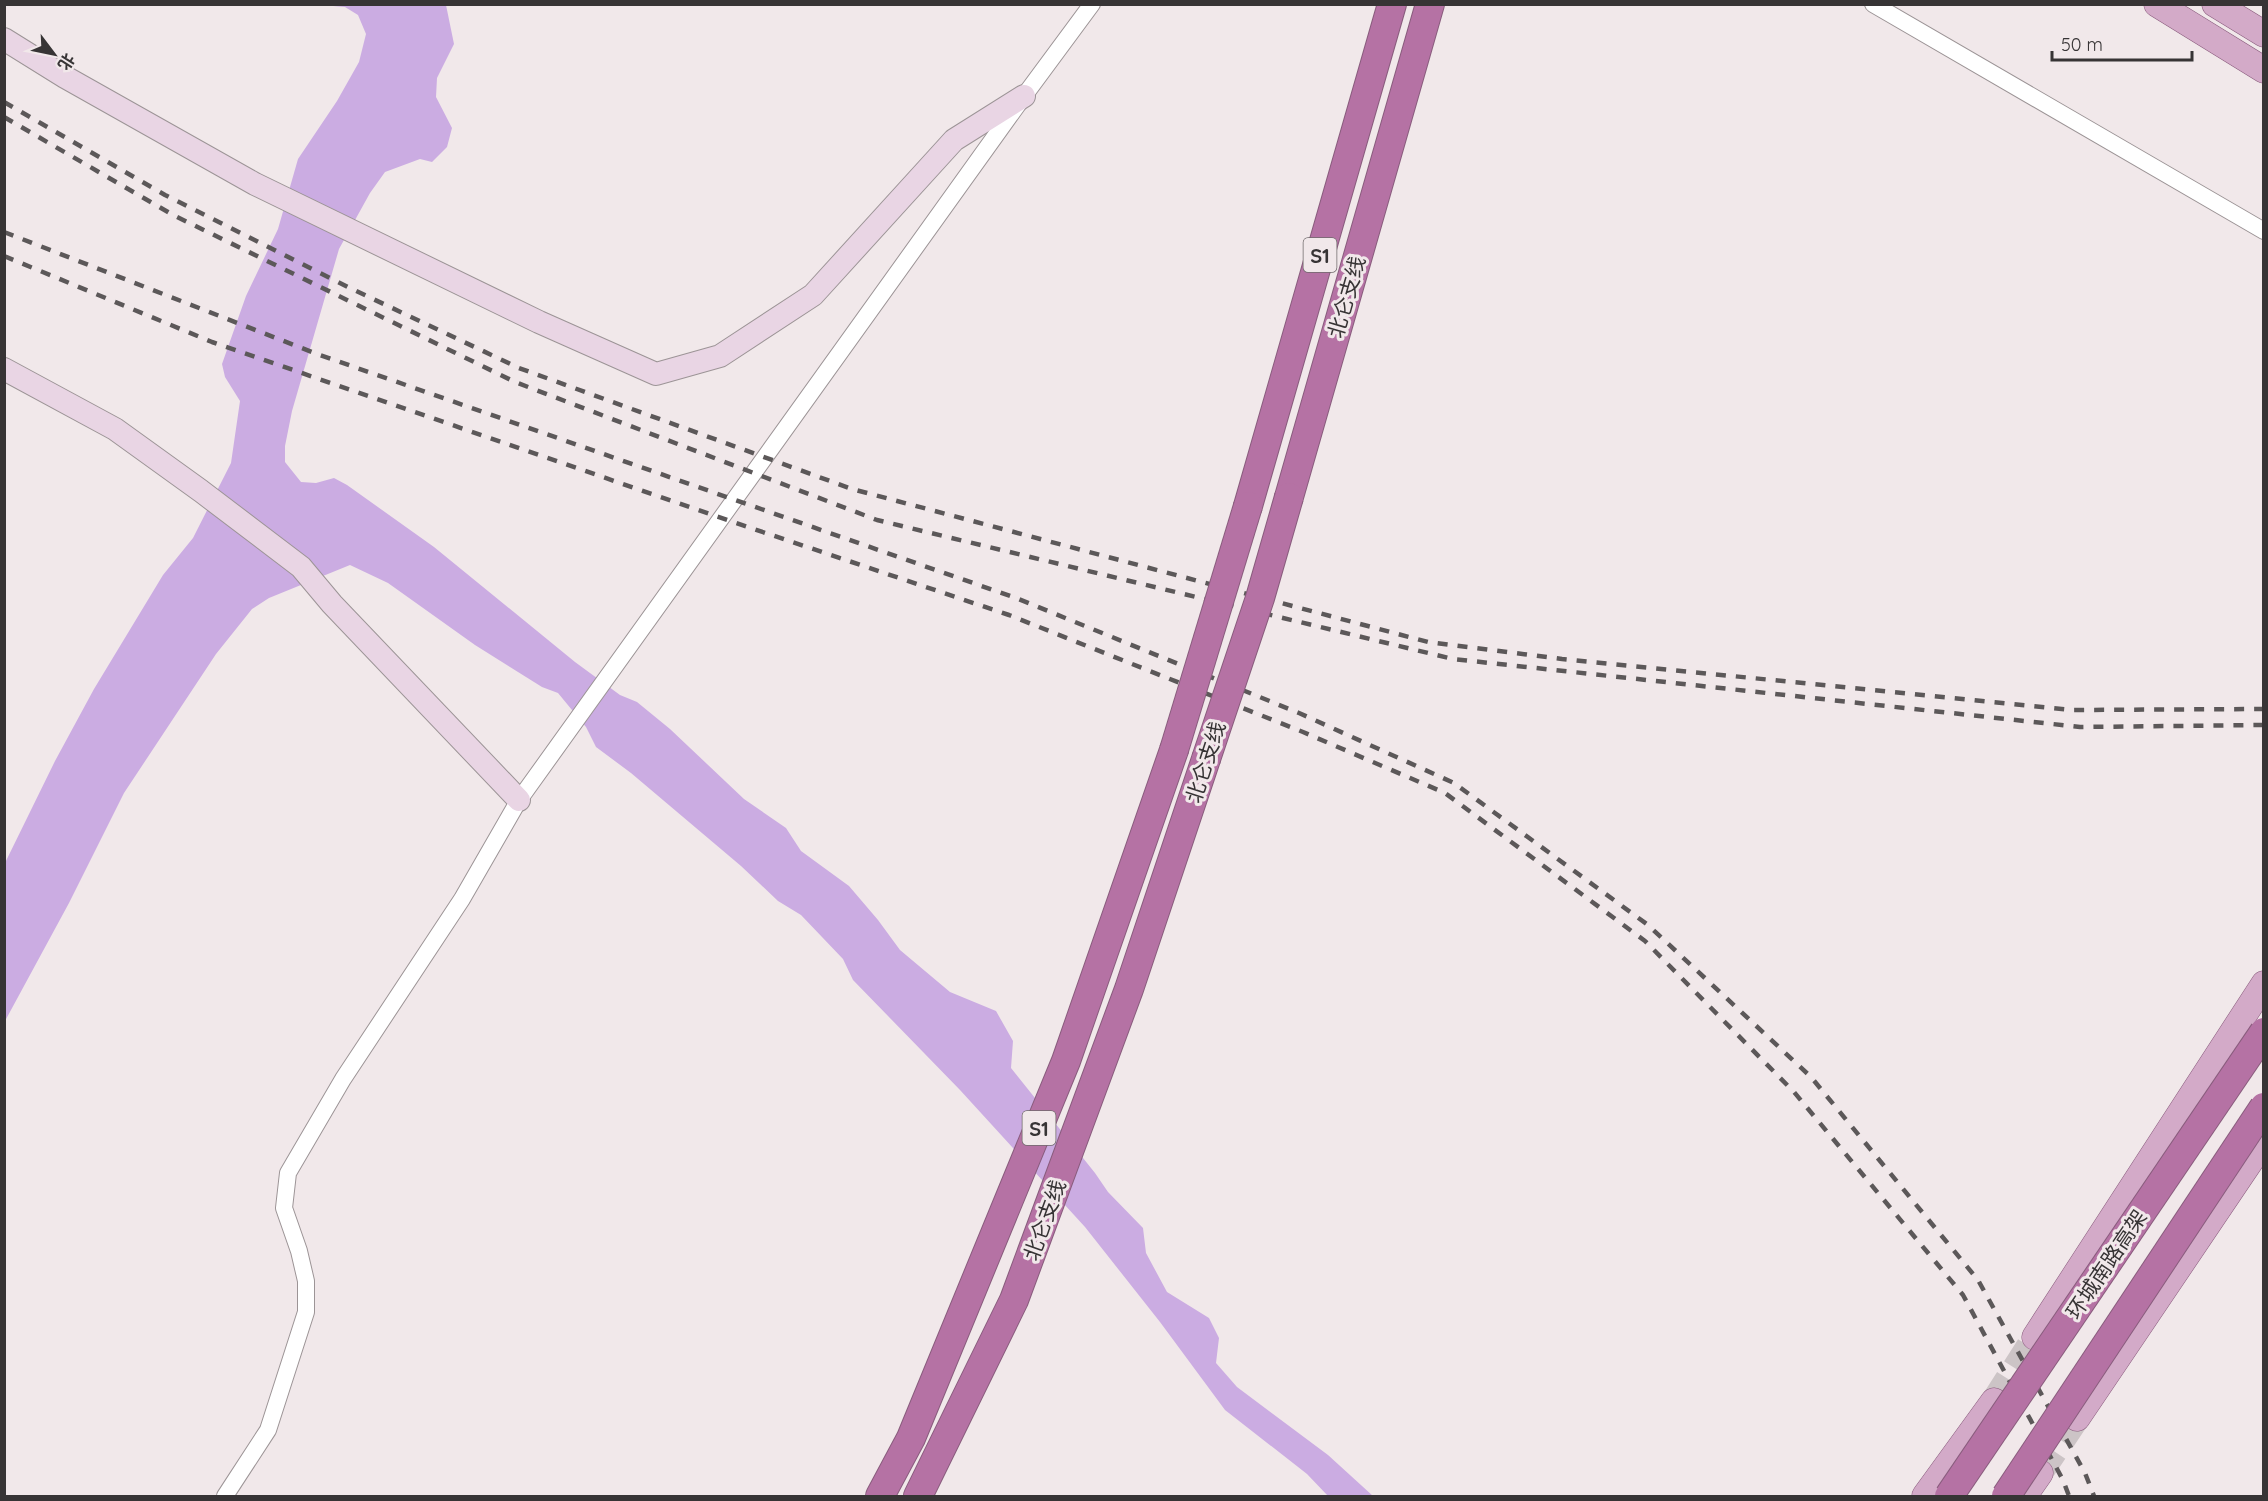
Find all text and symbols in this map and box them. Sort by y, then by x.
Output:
north arrow [24,24,84,84]
scale bar [2052,24,2192,62]
text: 50 m [2061,33,2103,56]
text: 北 [54,50,79,74]
road number: S1 [1304,238,1336,272]
street label: 北仑支线 [1322,253,1370,341]
street label: 北仑支线 [1180,718,1230,806]
road number: S1 [1022,1111,1056,1145]
street label: 北仑支线 [1017,1176,1071,1264]
street label: 环城南路高架 [2060,1205,2152,1323]

